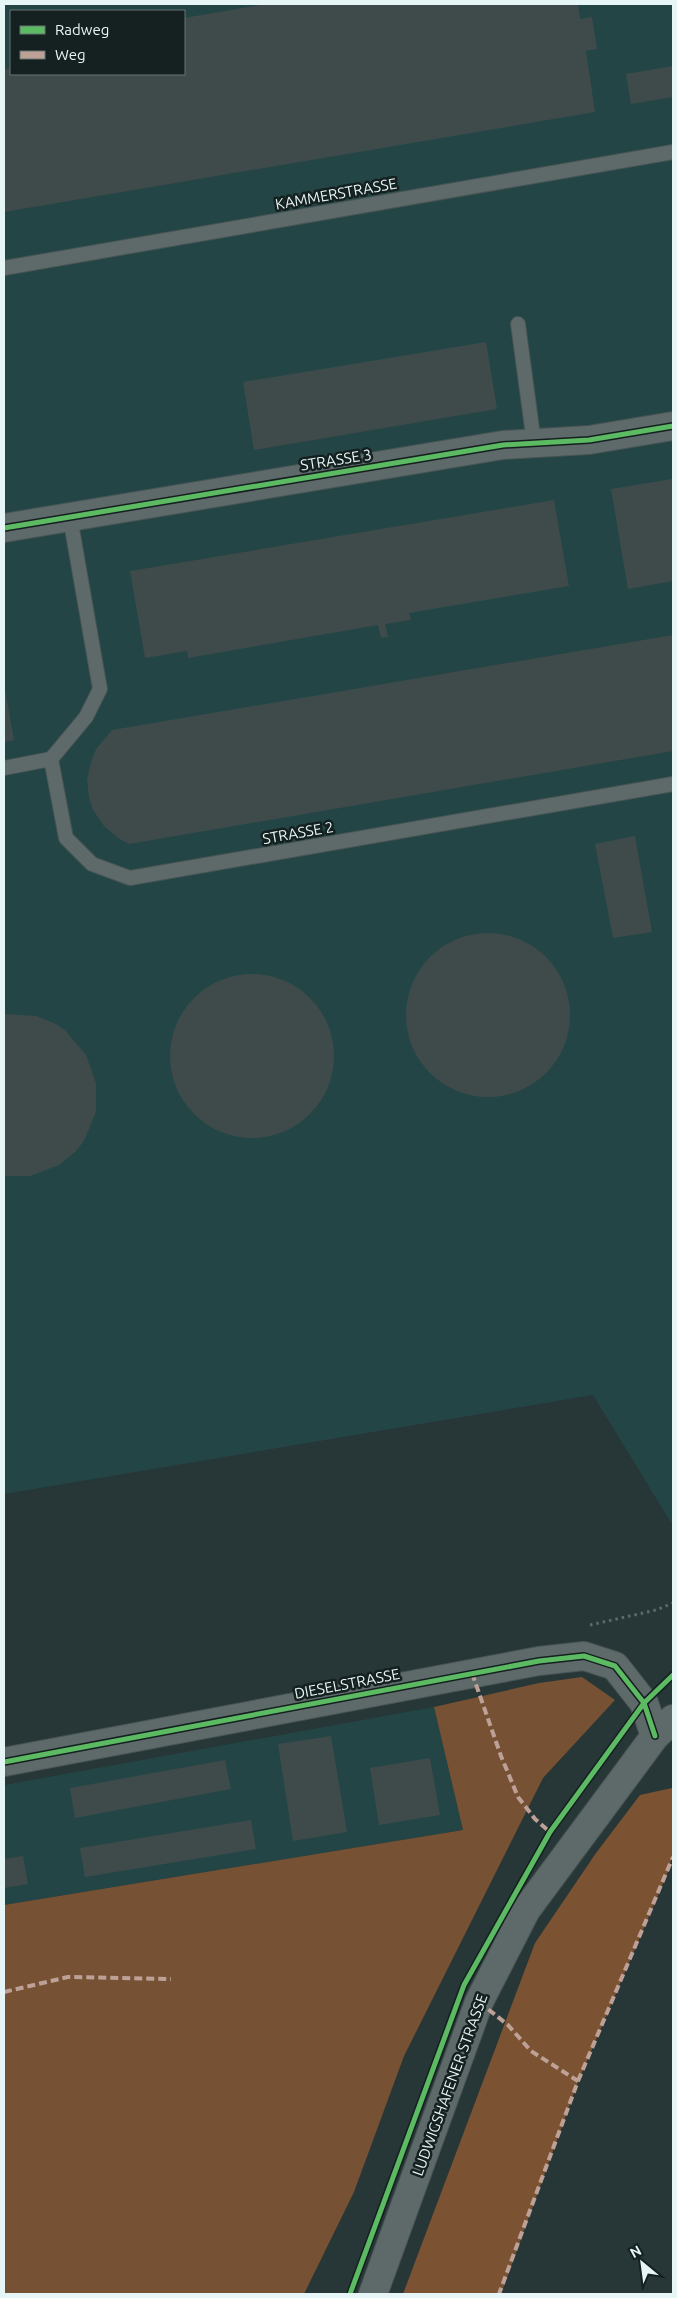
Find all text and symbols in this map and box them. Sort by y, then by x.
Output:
legend [10,10,185,75]
text: Radweg [55,21,109,38]
text: Weg [55,46,86,63]
street label: KAMMERSTRASSE [274,174,398,213]
street label: STRASSE 3 [299,445,373,474]
street label: STRASSE 2 [261,818,335,847]
street label: DIESELSTRASSE [293,1665,401,1702]
street label: LUDWIGSHAFENER STRASSE [409,1992,490,2178]
north arrow [617,2238,667,2288]
text: N [627,2242,644,2261]

